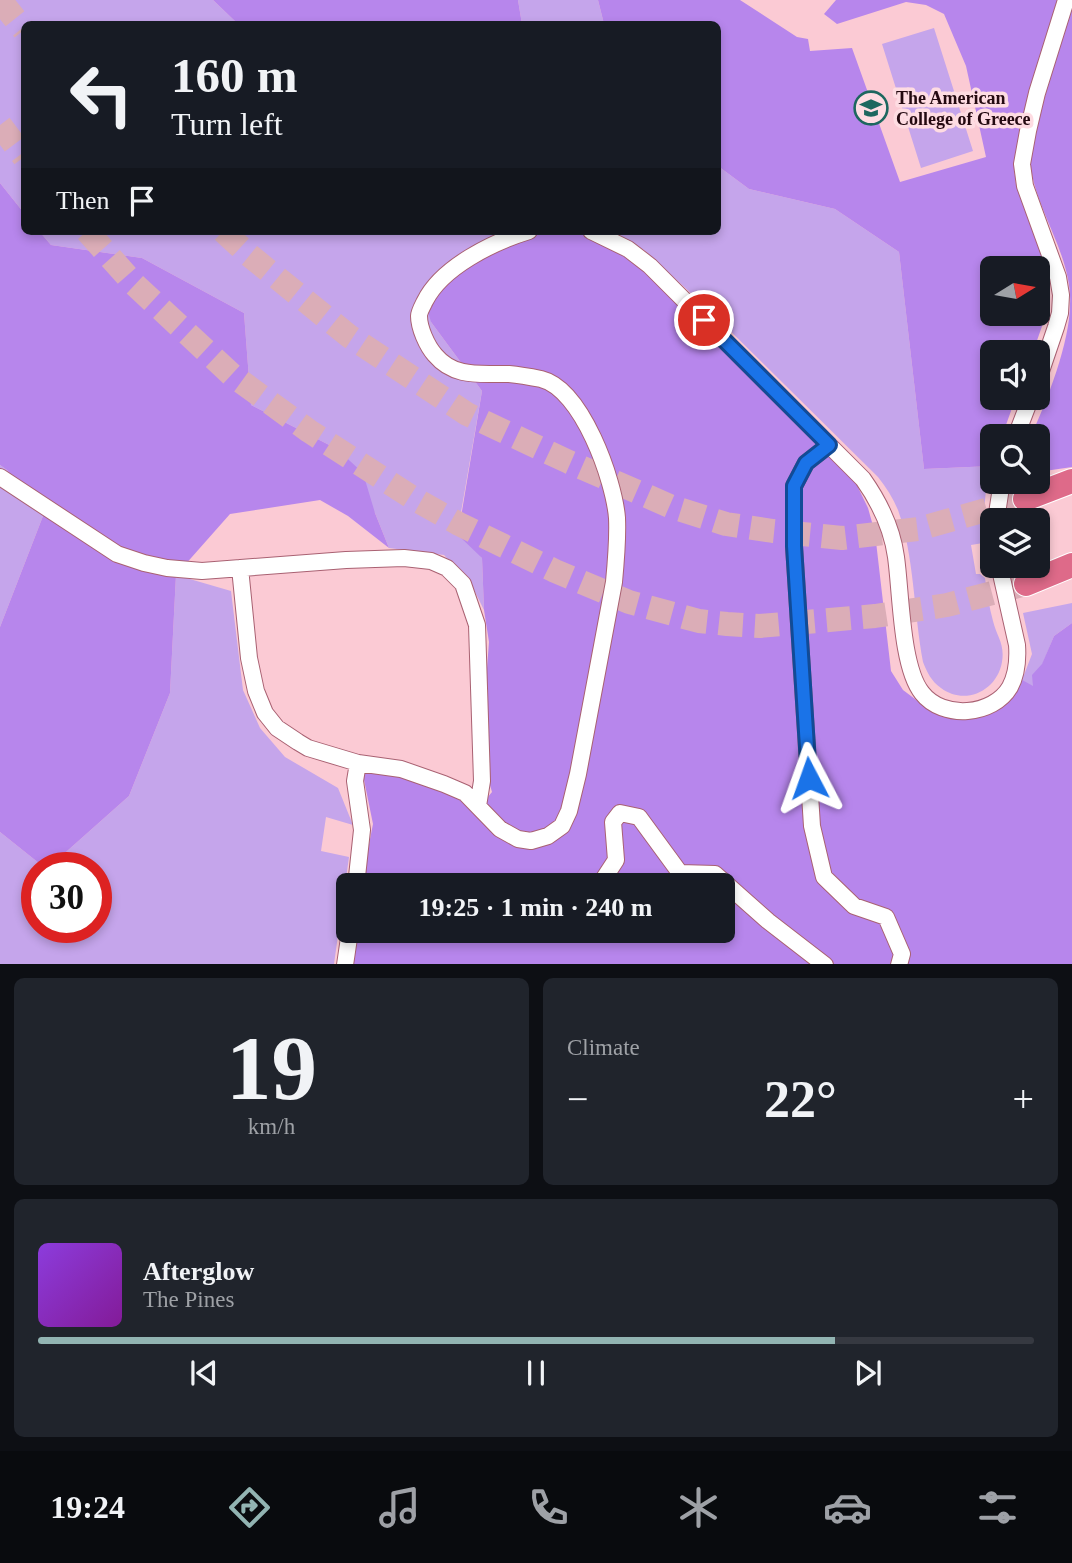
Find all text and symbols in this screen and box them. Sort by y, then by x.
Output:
text: 160 m [171,48,298,103]
icon: left [56,49,147,140]
place label: The American College of Greece [896,88,1031,129]
school or university icon: The American College of Greece [852,89,890,127]
text: Turn left [171,106,283,142]
icon: arrive [123,182,161,220]
text: Then [56,186,109,215]
north arrow [980,256,1050,326]
map controls [980,256,1050,578]
pin [674,290,734,350]
icon: arrive [685,301,723,339]
button: sound [980,340,1050,410]
button: search [980,424,1050,494]
button: layers [980,508,1050,578]
position arrow [772,741,846,815]
speed limit sign: 30 [21,852,112,943]
text: 19:25 · 1 min · 240 m [419,893,653,922]
text: 19 [226,1018,317,1119]
text: Climate [567,1035,640,1060]
text: 22° [764,1071,837,1128]
text: − [567,1078,588,1120]
text: + [1013,1078,1034,1120]
text: km/h [248,1114,295,1139]
text: Afterglow [143,1257,254,1286]
text: The Pines [143,1287,234,1312]
icon: previous [185,1354,223,1392]
icon: pause [517,1354,555,1392]
icon: next [849,1354,887,1392]
icon: directions [225,1483,274,1532]
icon: music [375,1483,424,1532]
icon: phone [524,1483,573,1532]
icon: climate [674,1483,723,1532]
icon: car [823,1483,872,1532]
icon: filters [973,1483,1022,1532]
text: 19:24 [50,1489,125,1525]

